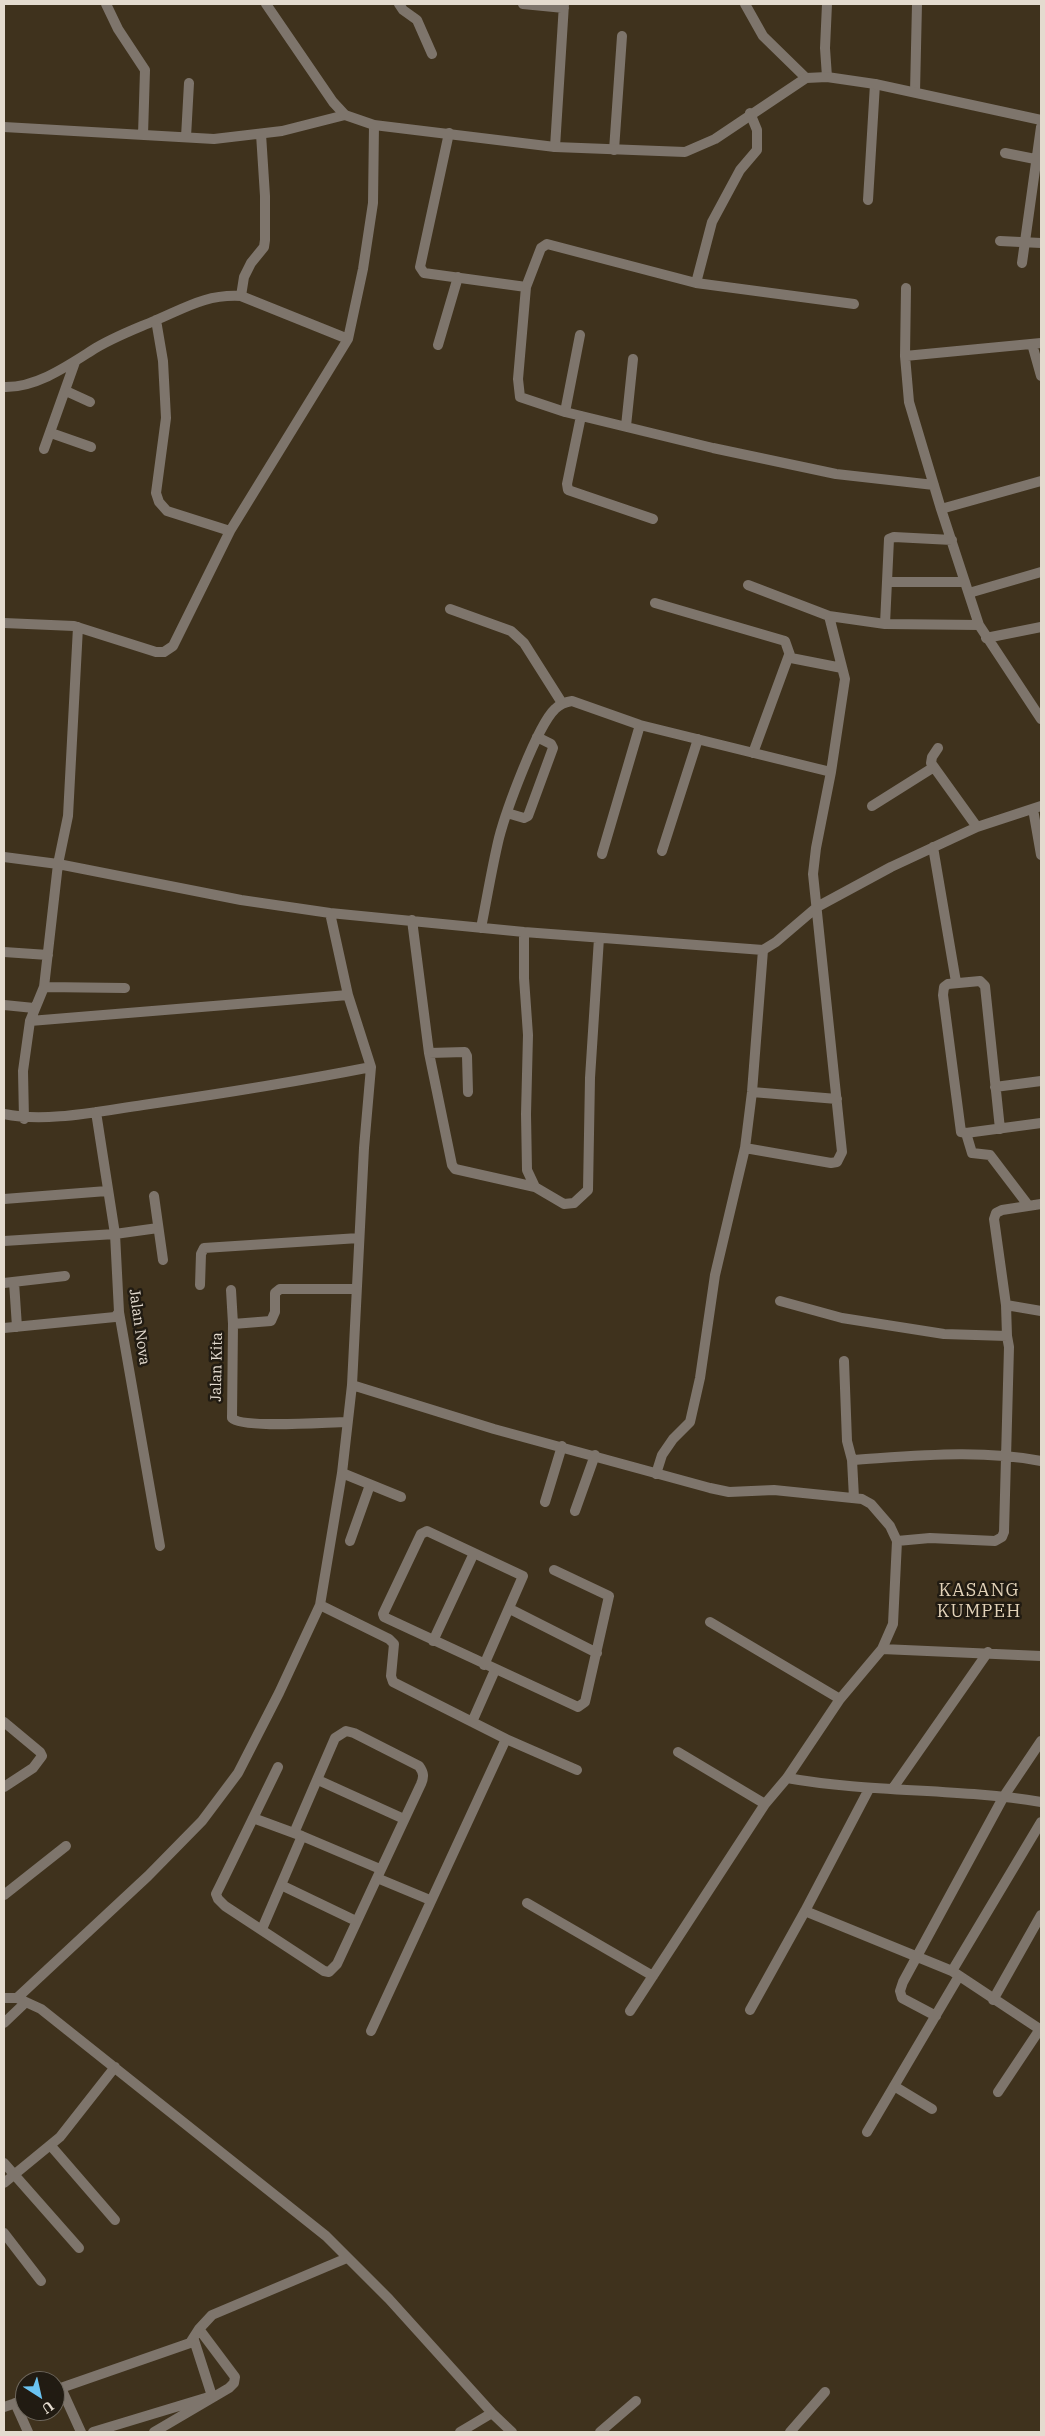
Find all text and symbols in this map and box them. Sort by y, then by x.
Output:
street label: Jalan Nova [125,1288,153,1366]
street label: Jalan Kita [207,1332,227,1402]
district label: KASANG KUMPEH [936,1580,1022,1622]
north arrow [15,2371,65,2421]
text: U [38,2397,58,2418]

